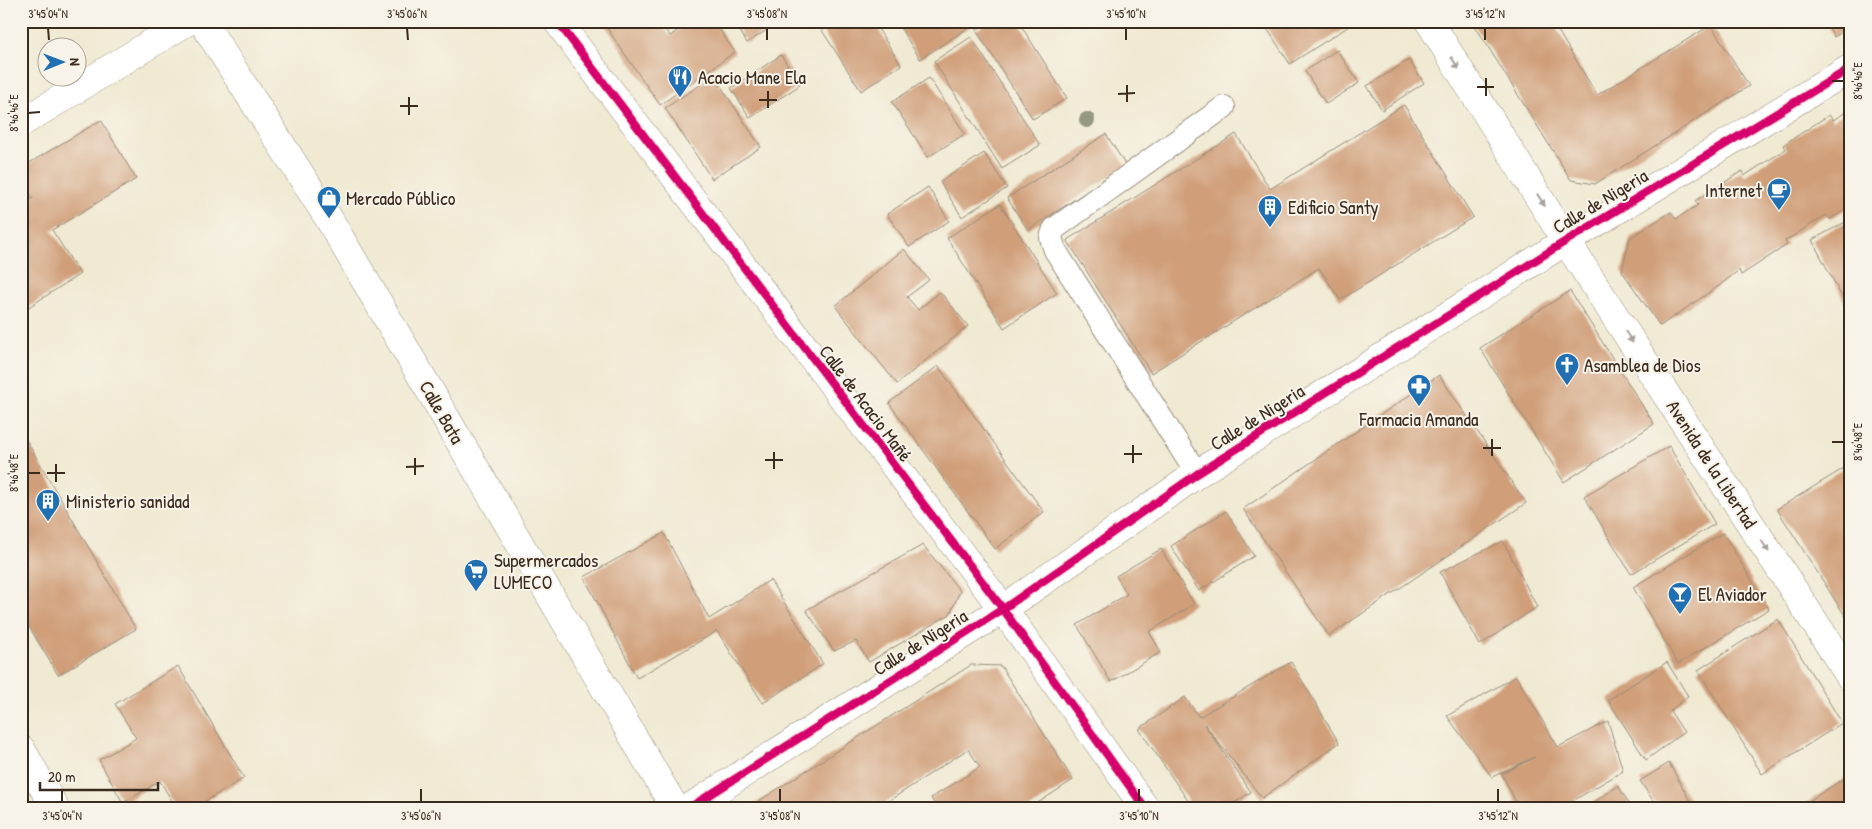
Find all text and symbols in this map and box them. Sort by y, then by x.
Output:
text: 3°45'04"N [28,5,68,22]
text: 3°45'06"N [387,5,427,22]
text: 3°45'08"N [747,5,787,22]
text: 3°45'10"N [1106,5,1146,22]
text: 3°45'12"N [1465,5,1505,22]
north arrow [38,38,88,88]
one-way arrow [1450,56,1459,69]
text: N [66,58,85,66]
text: 8°46'46"E [1849,62,1866,100]
restaurant icon: Acacio Mane Ela [667,64,693,98]
place label: Acacio Mane Ela [698,64,806,90]
text: 8°46'46"E [5,94,22,132]
street label: Calle de Nigeria [1548,162,1653,240]
place label: Internet [1705,177,1762,203]
cafe icon: Internet [1766,177,1792,211]
shop icon: Mercado Público [316,185,342,219]
place label: Mercado Público [346,185,456,211]
building icon: Edificio Santy [1257,194,1283,228]
place label: Edificio Santy [1288,194,1379,220]
one-way arrow [1536,194,1546,207]
one-way arrow [1624,330,1634,344]
street label: Calle de Acacio Mañé [813,339,919,467]
church icon: Asamblea de Dios [1554,352,1580,386]
place label: Asamblea de Dios [1584,352,1701,378]
pharmacy icon: Farmacia Amanda [1406,373,1432,407]
street label: Calle Bata [413,376,471,449]
street label: Calle de Nigeria [1205,377,1310,456]
street label: Avenida de la Libertad [1661,395,1764,534]
place label: Farmacia Amanda [1359,406,1479,432]
text: 8°46'48"E [1849,422,1866,461]
text: 8°46'48"E [5,453,22,492]
building icon: Ministerio sanidad [35,488,61,522]
place label: Ministerio sanidad [66,488,190,514]
one-way arrow [1761,540,1770,553]
place label: Supermercados LUMECO [494,547,598,595]
supermarket icon: Supermercados LUMECO [463,558,489,592]
bar icon: El Aviador [1667,581,1693,615]
place label: El Aviador [1698,581,1767,607]
street label: Calle de Nigeria [868,602,973,681]
scale bar [40,759,158,791]
text: 20 m [48,766,75,787]
text: 3°45'04"N [42,807,82,824]
text: 3°45'06"N [401,807,441,824]
text: 3°45'08"N [760,807,800,824]
text: 3°45'10"N [1119,807,1159,824]
text: 3°45'12"N [1478,807,1518,824]

